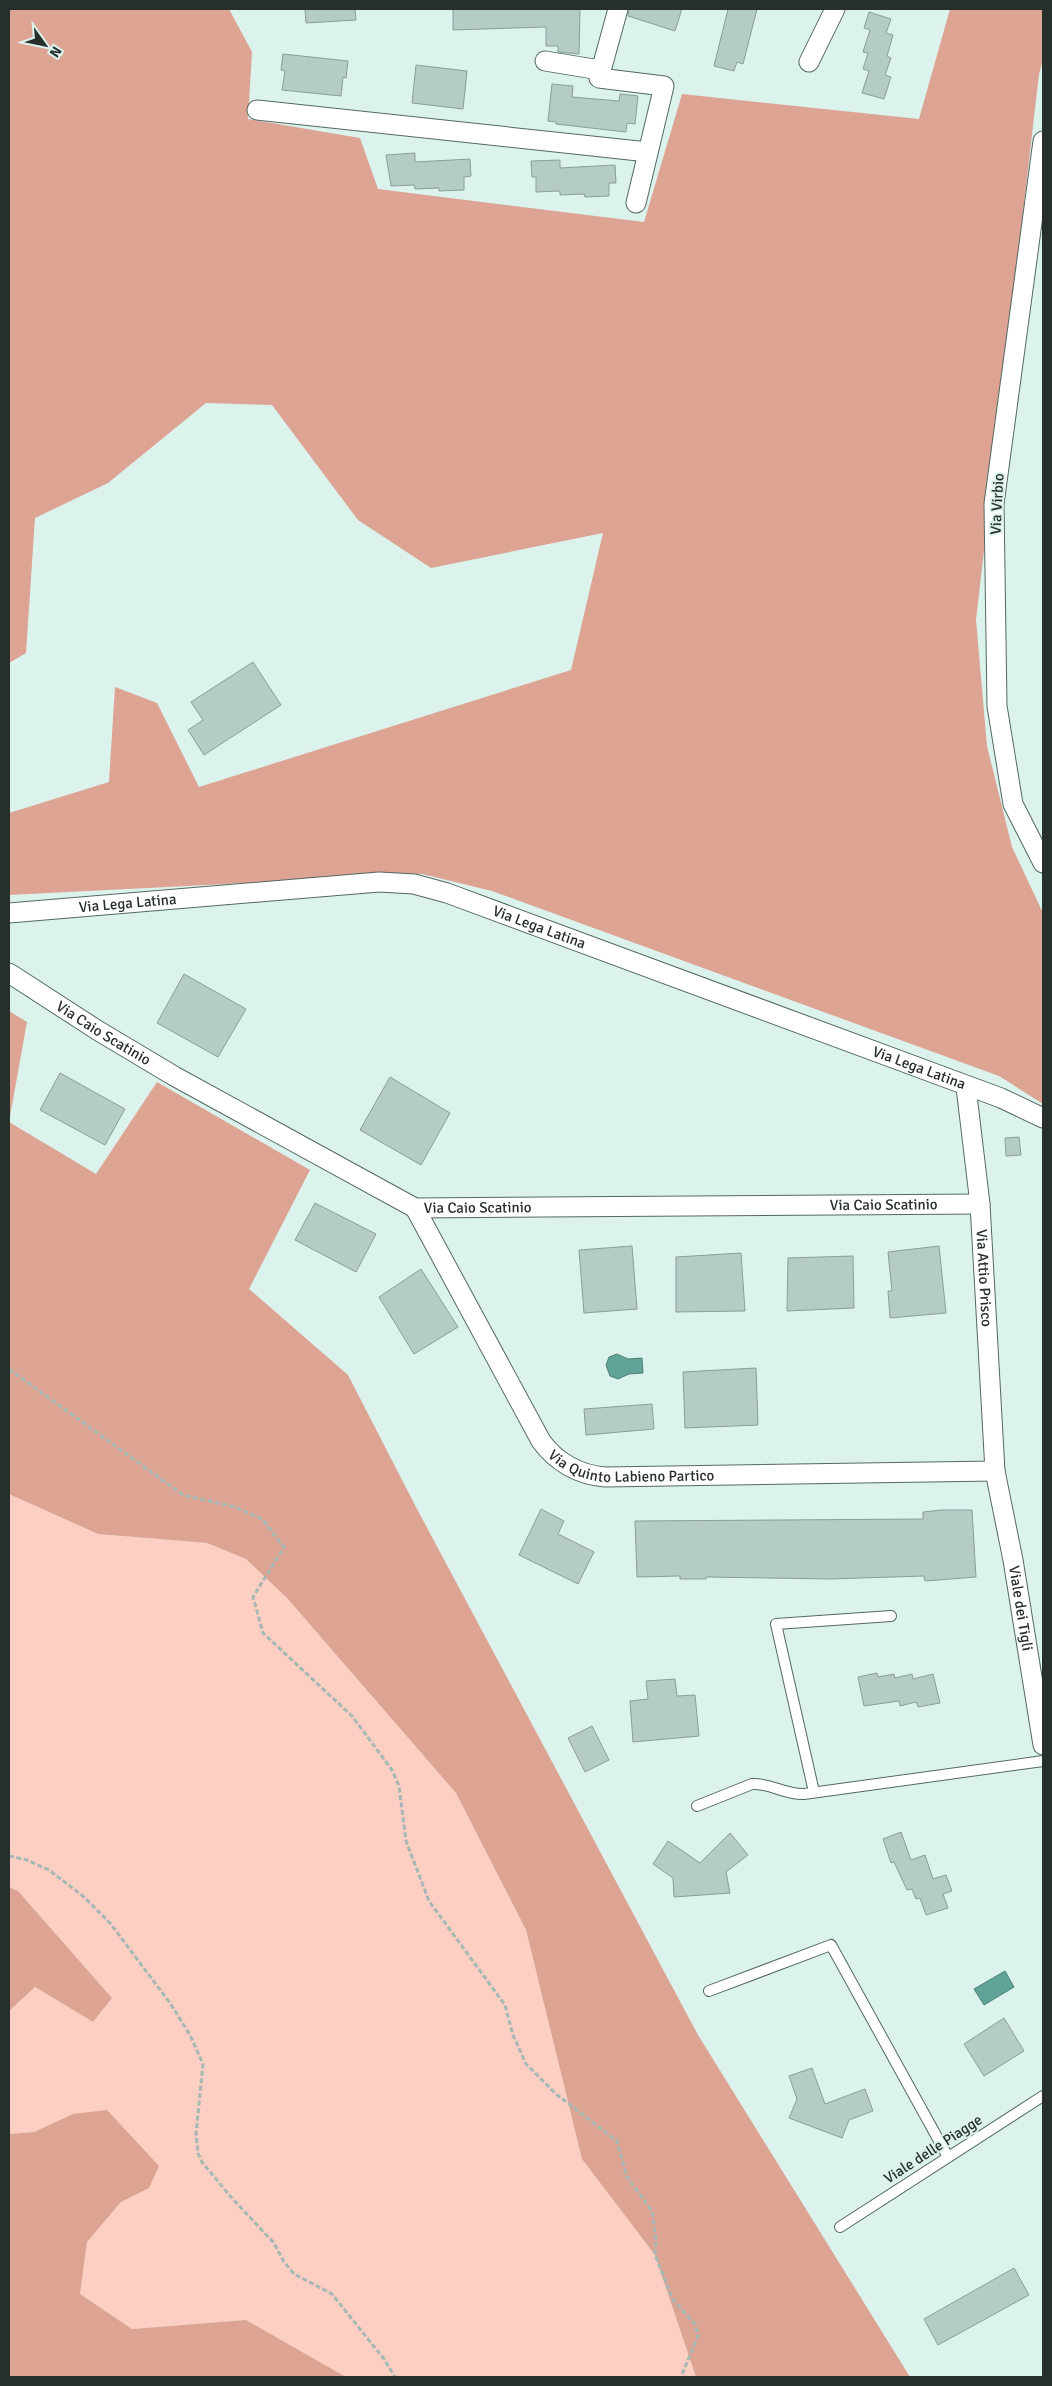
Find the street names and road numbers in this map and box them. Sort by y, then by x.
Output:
street label: Via Virbio [986,473,1008,535]
street label: Via Lega Latina [78,890,177,916]
street label: Via Lega Latina [490,902,588,953]
street label: Via Caio Scatinio [53,997,154,1069]
street label: Via Lega Latina [870,1042,968,1093]
street label: Via Caio Scatinio [830,1195,938,1214]
street label: Via Caio Scatinio [424,1198,532,1217]
street label: Via Attio Prisco [972,1229,996,1328]
street label: Via Quinto Labieno Partico [545,1446,715,1486]
street label: Viale dei Tigli [1005,1564,1037,1652]
street label: Viale delle Piagge [880,2111,986,2187]

